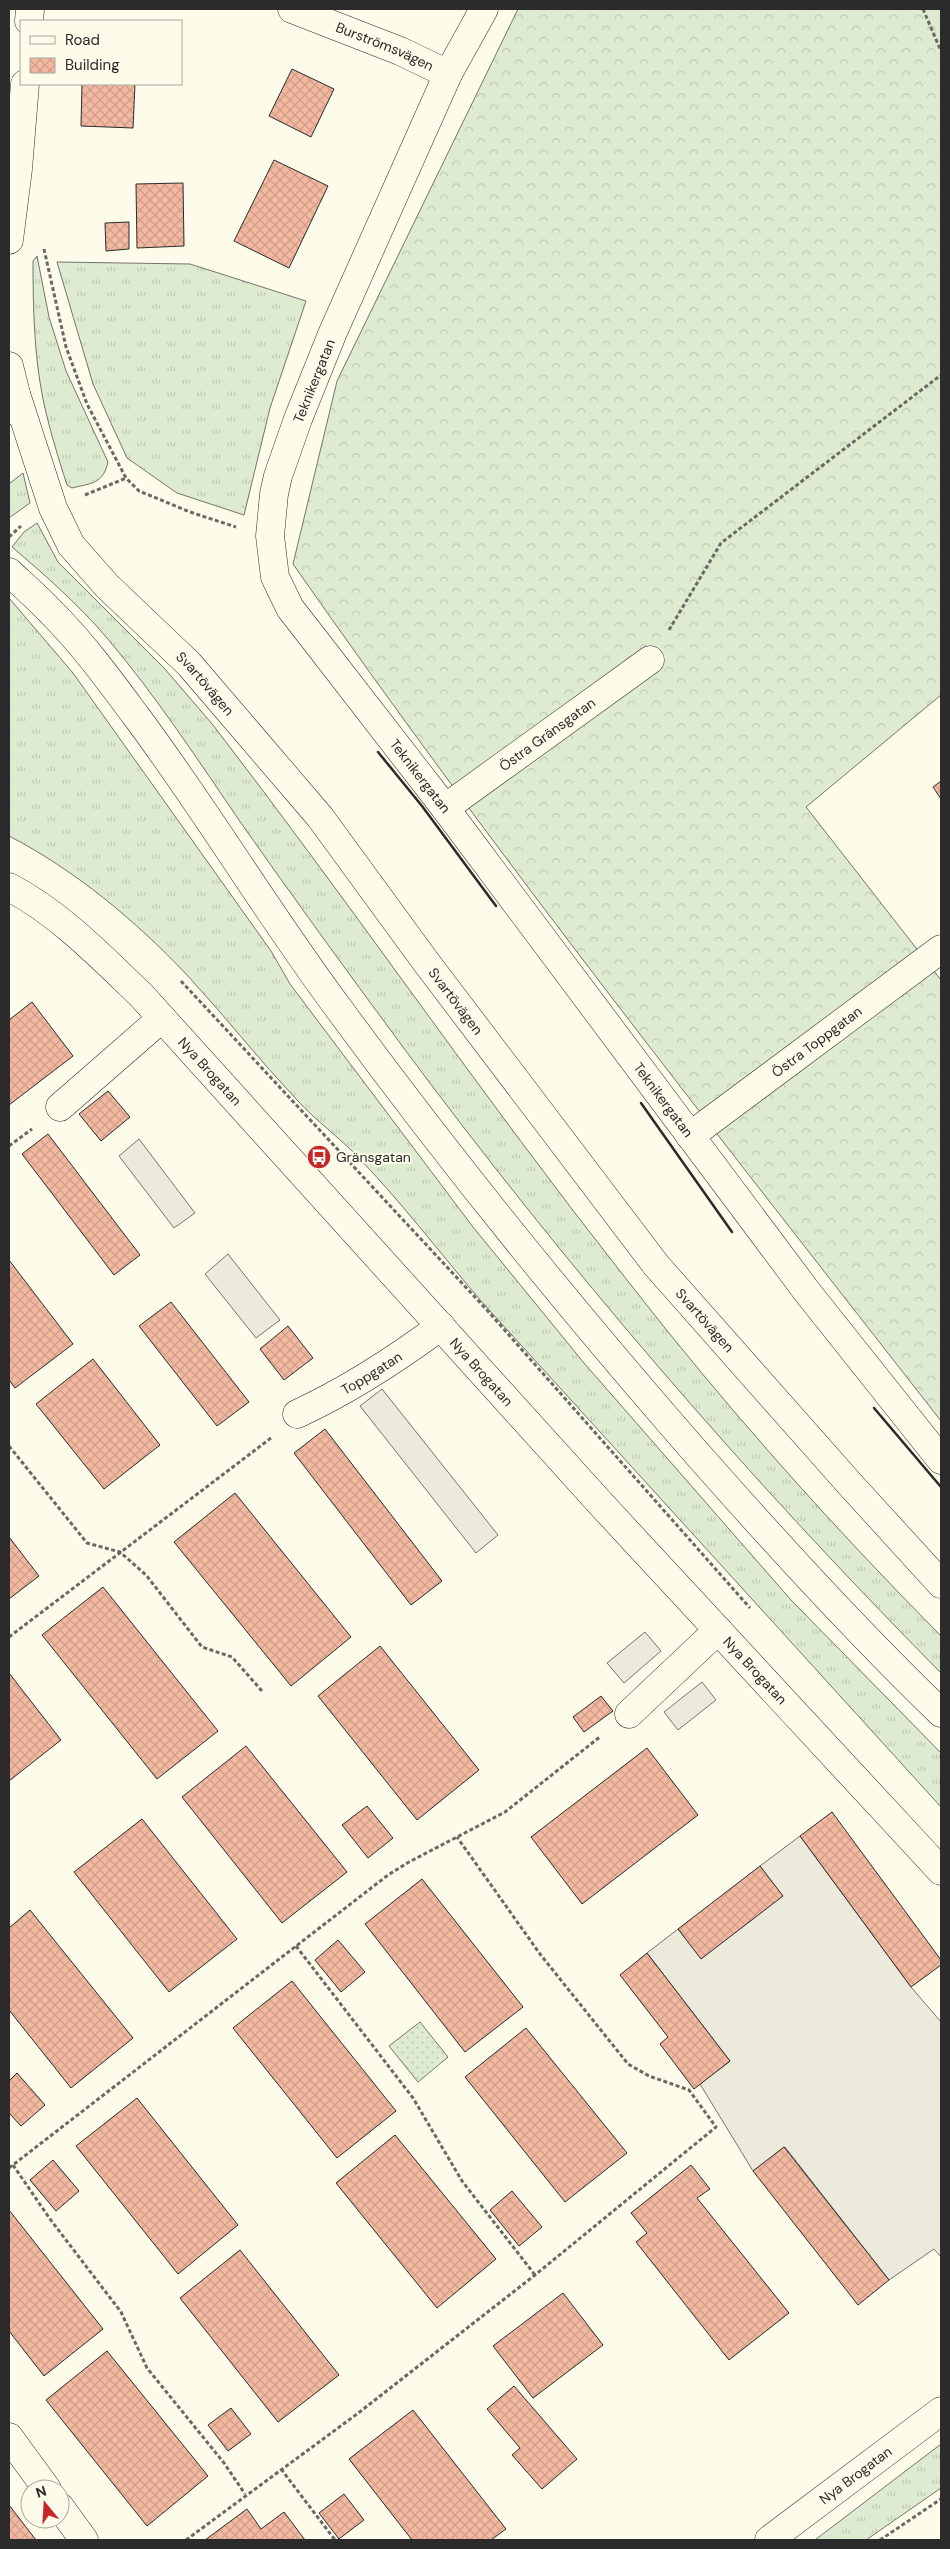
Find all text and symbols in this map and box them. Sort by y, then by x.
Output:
street label: Burströmsvägen [333,18,437,75]
legend [20,20,182,85]
text: Road [65,30,100,50]
text: Building [65,55,120,75]
street label: Teknikergatan [289,336,339,426]
street label: Svartövägen [172,648,238,719]
street label: Östra Gränsgatan [495,693,599,775]
street label: Teknikergatan [386,735,455,817]
street label: Svartövägen [425,964,487,1038]
street label: Östra Toppgatan [768,1002,865,1081]
street label: Nya Brogatan [174,1033,246,1109]
street label: Teknikergatan [630,1059,697,1141]
bus stop icon: Gränsgatan [306,1144,332,1170]
place label: Gränsgatan [336,1148,411,1166]
street label: Svartövägen [672,1285,738,1356]
street label: Nya Brogatan [446,1334,517,1410]
street label: Toppgatan [338,1347,405,1399]
street label: Nya Brogatan [719,1633,791,1708]
street label: Nya Brogatan [816,2442,895,2508]
north arrow [20,2479,70,2529]
text: N [33,2481,49,2502]

